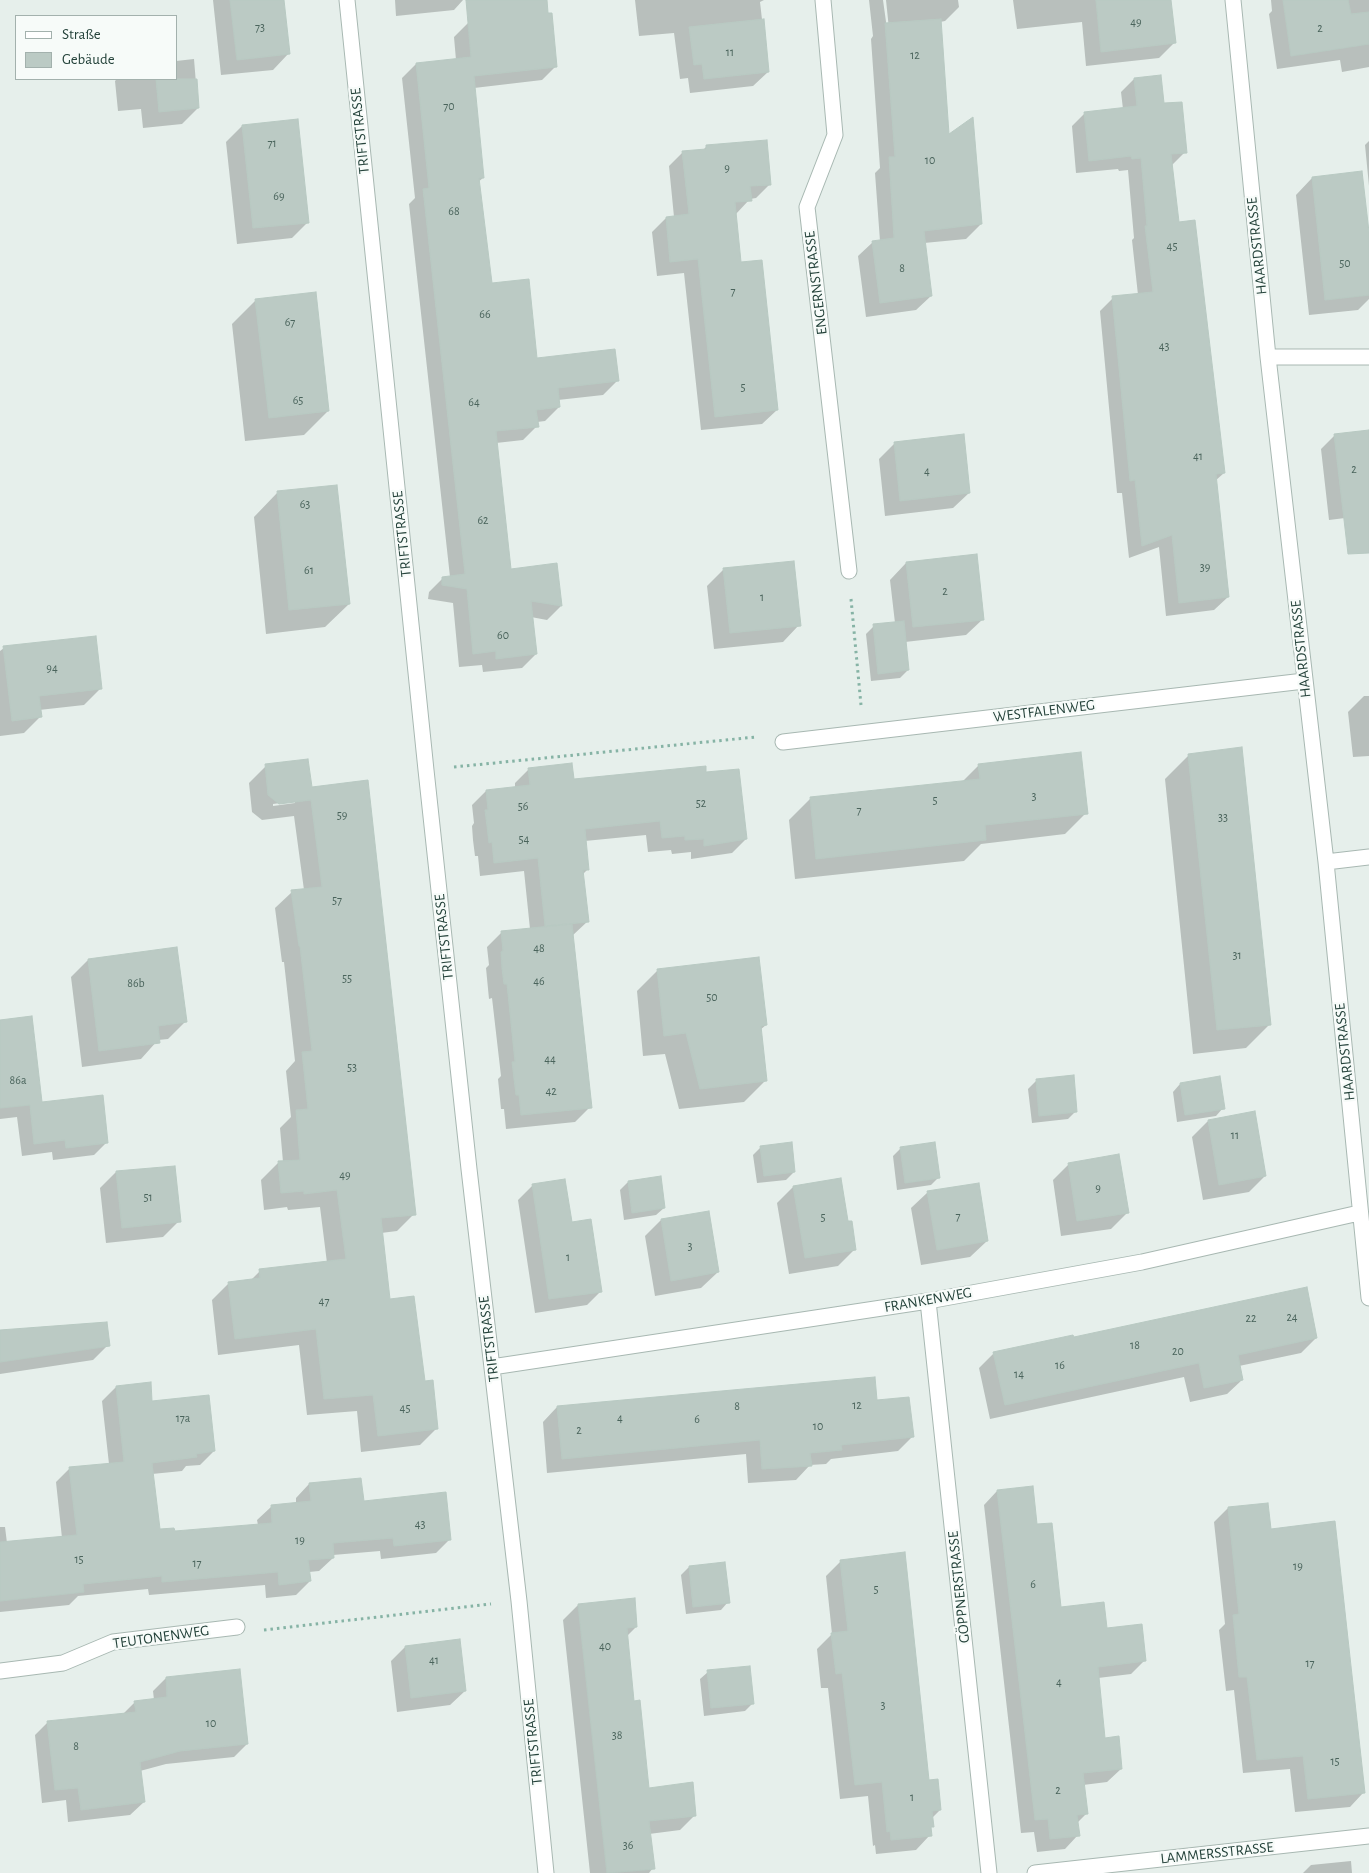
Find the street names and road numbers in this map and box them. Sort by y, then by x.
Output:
street label: TRIFTSTRASSE [347,87,373,175]
street label: HAARDSTRASSE [1243,196,1271,296]
street label: ENGERNSTRASSE [801,230,831,336]
street label: TRIFTSTRASSE [389,490,415,578]
street label: HAARDSTRASSE [1287,599,1315,699]
street label: WESTFALENWEG [992,696,1096,726]
street label: TRIFTSTRASSE [431,893,457,981]
street label: HAARDSTRASSE [1331,1002,1359,1102]
street label: FRANKENWEG [883,1283,973,1317]
street label: TRIFTSTRASSE [475,1295,503,1383]
street label: GÖPPNERSTRASSE [944,1530,974,1644]
street label: TEUTONENWEG [112,1621,210,1653]
street label: TRIFTSTRASSE [520,1698,546,1786]
street label: LAMMERSSTRASSE [1159,1838,1275,1868]

